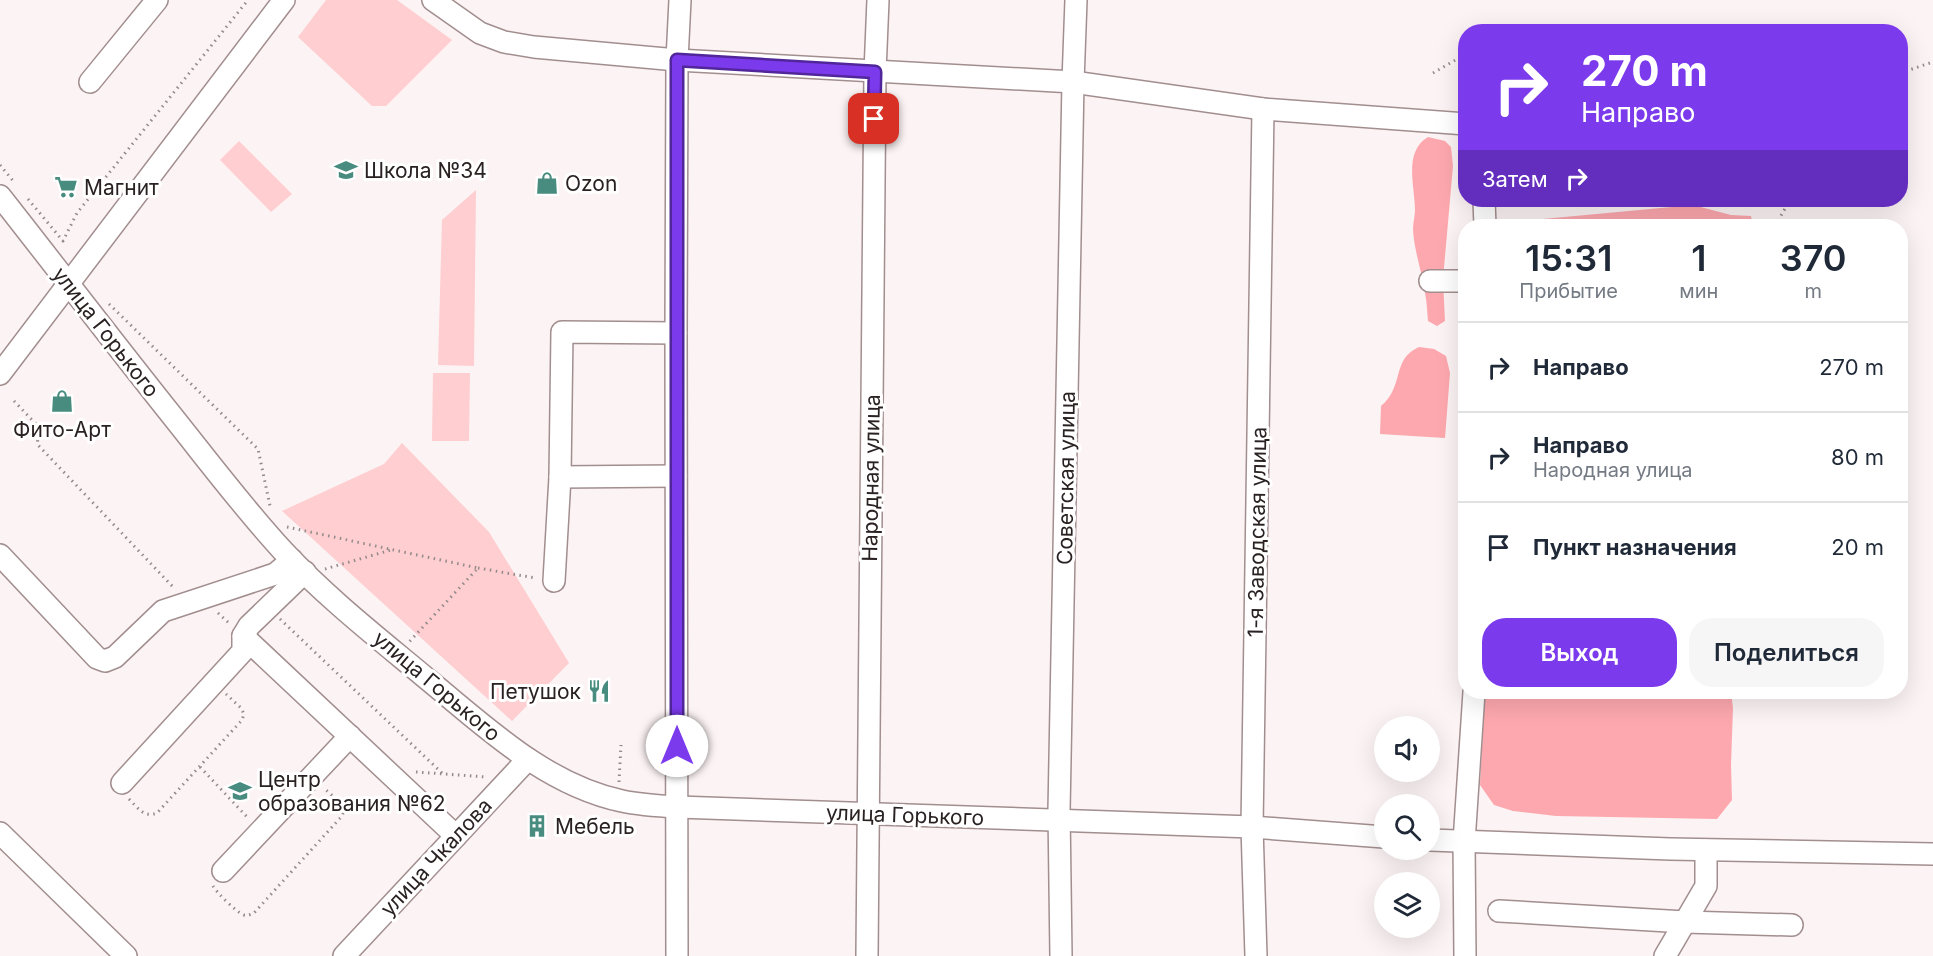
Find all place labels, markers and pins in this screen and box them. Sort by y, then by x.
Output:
pin [848,93,899,144]
school or university icon: Школа №34 [333,157,359,183]
place label: Школа №34 [364,158,487,183]
shop icon: Ozon [534,170,560,196]
place label: Ozon [565,171,617,196]
supermarket icon: Магнит [53,174,79,200]
place label: Магнит [84,175,159,200]
shop icon: Фито-Арт [49,388,75,414]
place label: Фито-Арт [13,417,111,442]
restaurant icon: Петушок [586,678,612,704]
place label: Петушок [490,679,582,704]
place label: Центр образования №62 [258,767,446,816]
school or university icon: Центр образования №62 [227,778,253,804]
building icon: Мебель [524,813,550,839]
place label: Мебель [555,814,635,839]

